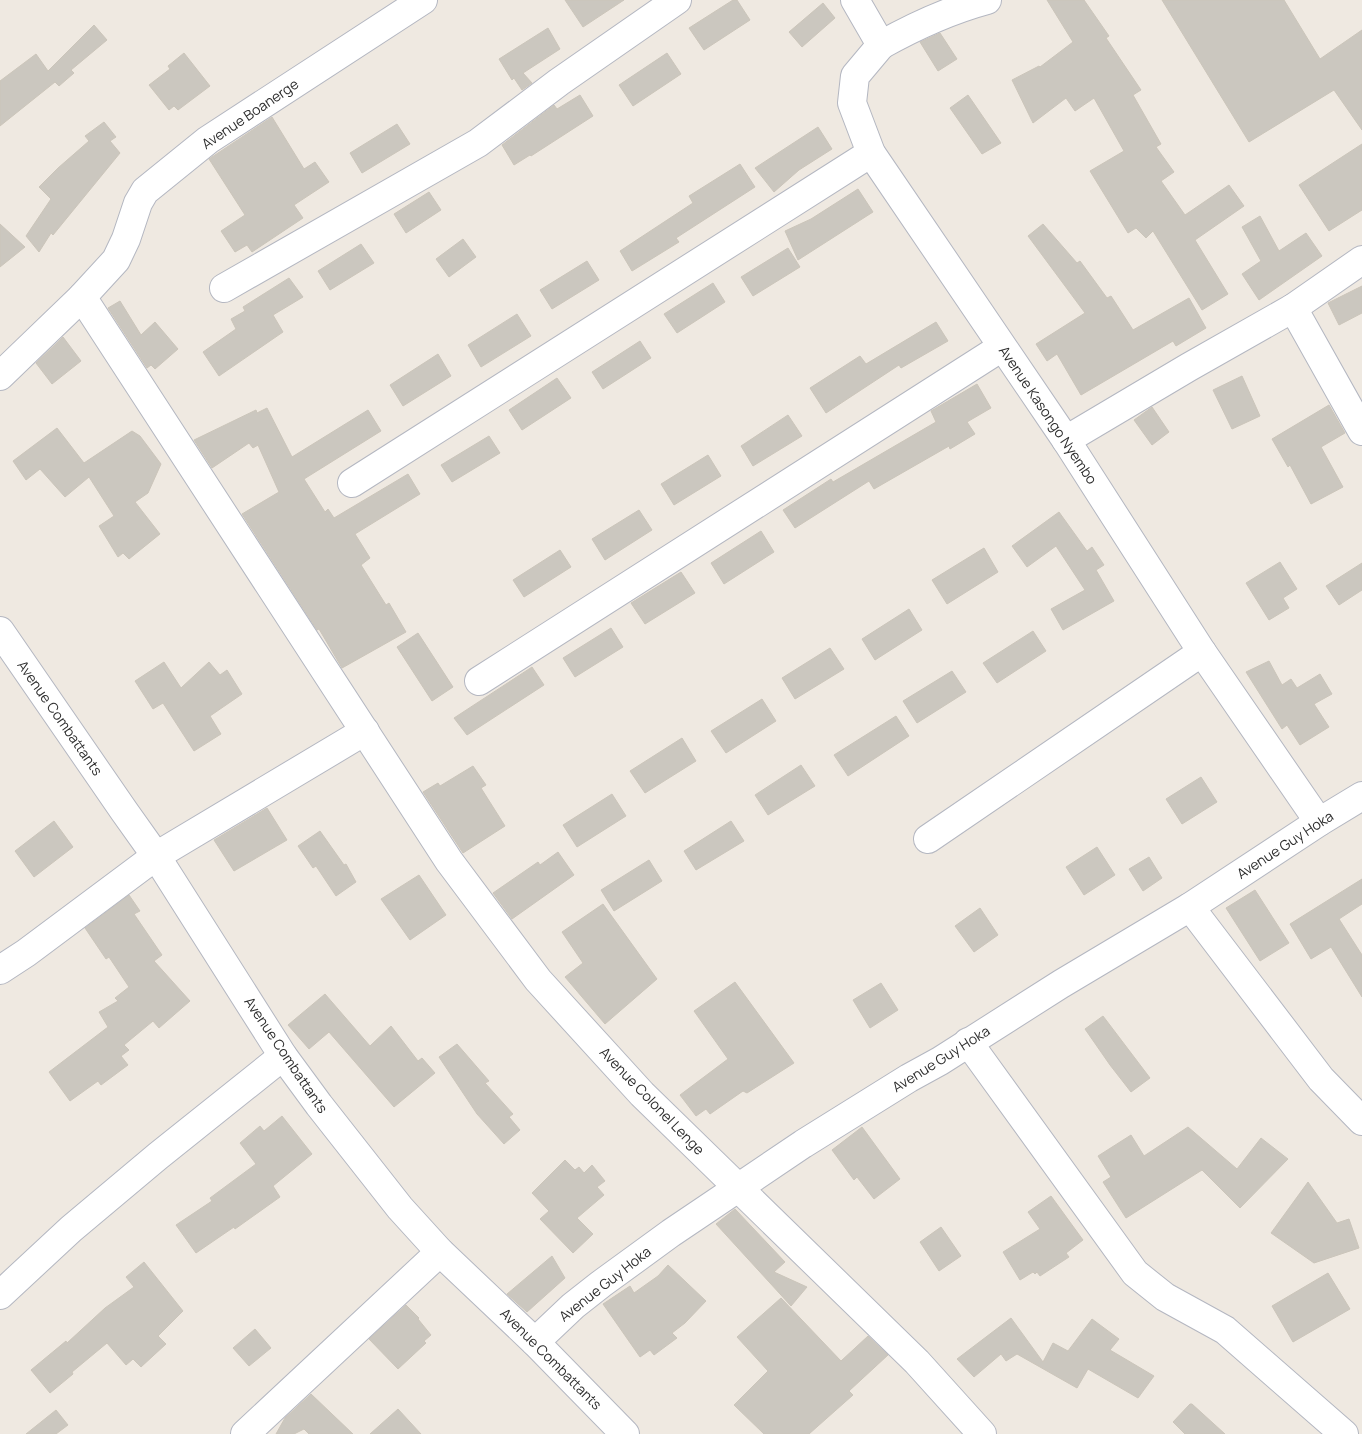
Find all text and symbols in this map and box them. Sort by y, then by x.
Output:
street label: Avenue Boanerge [198,74,302,153]
street label: Avenue Kasongo Nyembo [995,342,1102,488]
street label: Avenue Combattants [14,656,107,779]
street label: Avenue Guy Hoka [1233,806,1337,883]
street label: Avenue Combattants [240,993,332,1117]
street label: Avenue Guy Hoka [888,1021,993,1096]
street label: Avenue Colonel Lenge [596,1043,709,1159]
street label: Avenue Guy Hoka [555,1242,655,1325]
street label: Avenue Combattants [496,1304,606,1414]

